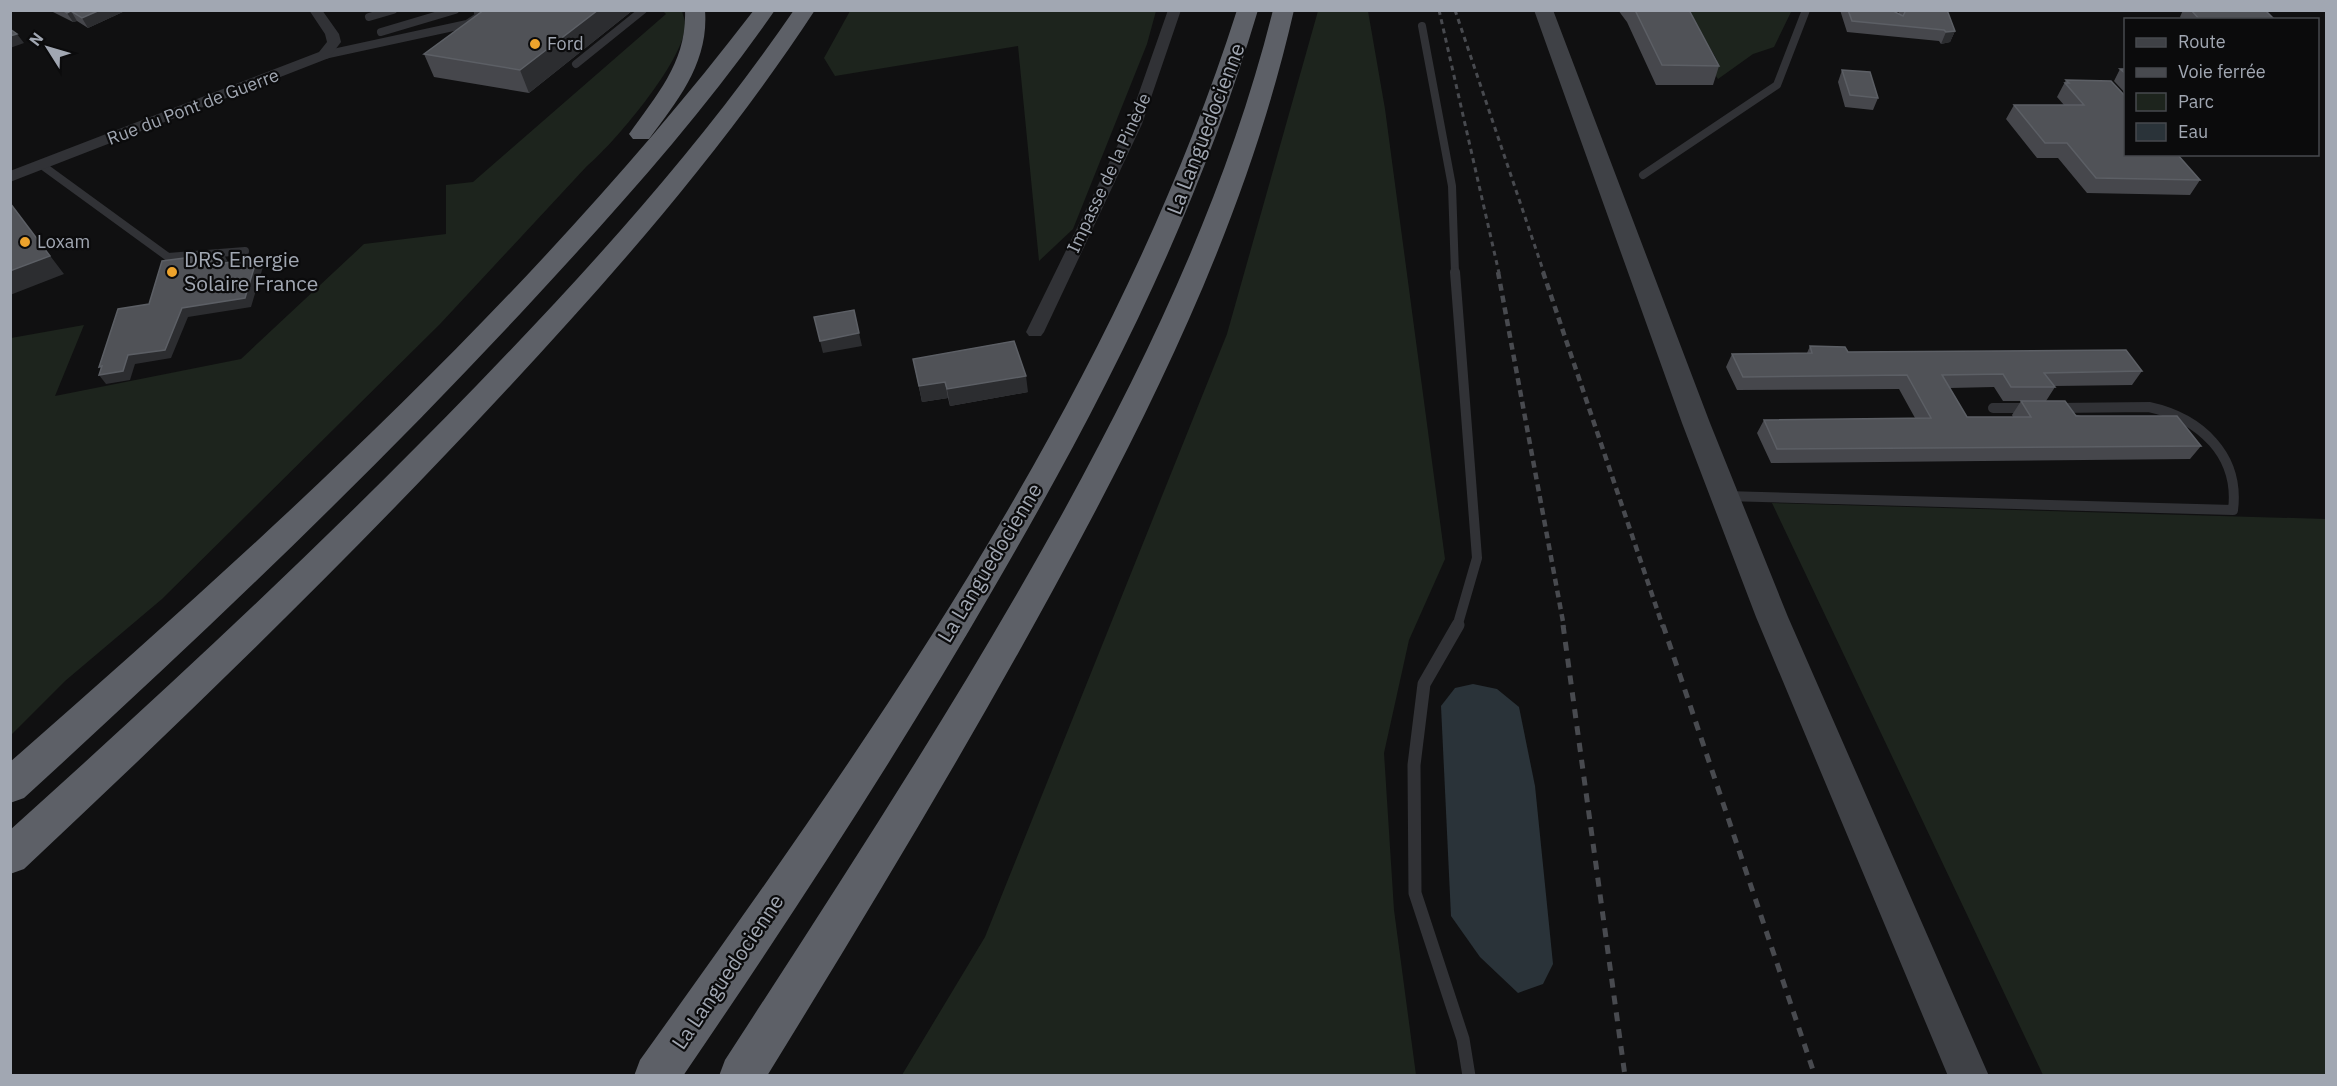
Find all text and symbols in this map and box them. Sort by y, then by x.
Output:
north arrow [18,18,78,78]
legend [2124,18,2319,156]
text: N [25,28,47,50]
text: Route [2178,30,2226,53]
place label: Ford [547,32,584,55]
marker: Ford [528,37,542,51]
street label: La Languedocienne [1159,39,1251,218]
text: Voie ferrée [2178,60,2266,83]
street label: Rue du Pont de Guerre [104,63,282,150]
street label: Impasse de la Pinède [1061,89,1156,256]
text: Parc [2178,90,2214,113]
text: Eau [2178,120,2208,143]
place label: Loxam [37,230,90,253]
marker: Loxam [18,235,32,249]
place label: DRS Energie Solaire France [184,245,318,297]
marker: DRS Energie Solaire France [165,265,179,279]
street label: La Languedocienne [930,478,1048,647]
street label: La Languedocienne [665,888,790,1054]

